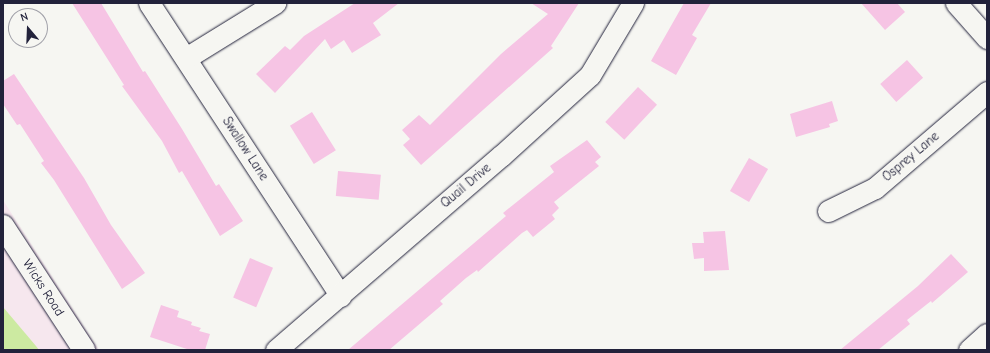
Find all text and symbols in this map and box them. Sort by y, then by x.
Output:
north arrow [8,8,48,48]
text: N [19,10,30,24]
street label: Swallow Lane [219,114,271,184]
street label: Osprey Lane [880,129,942,185]
street label: Quail Drive [438,161,494,211]
street label: Wicks Road [19,257,67,319]

